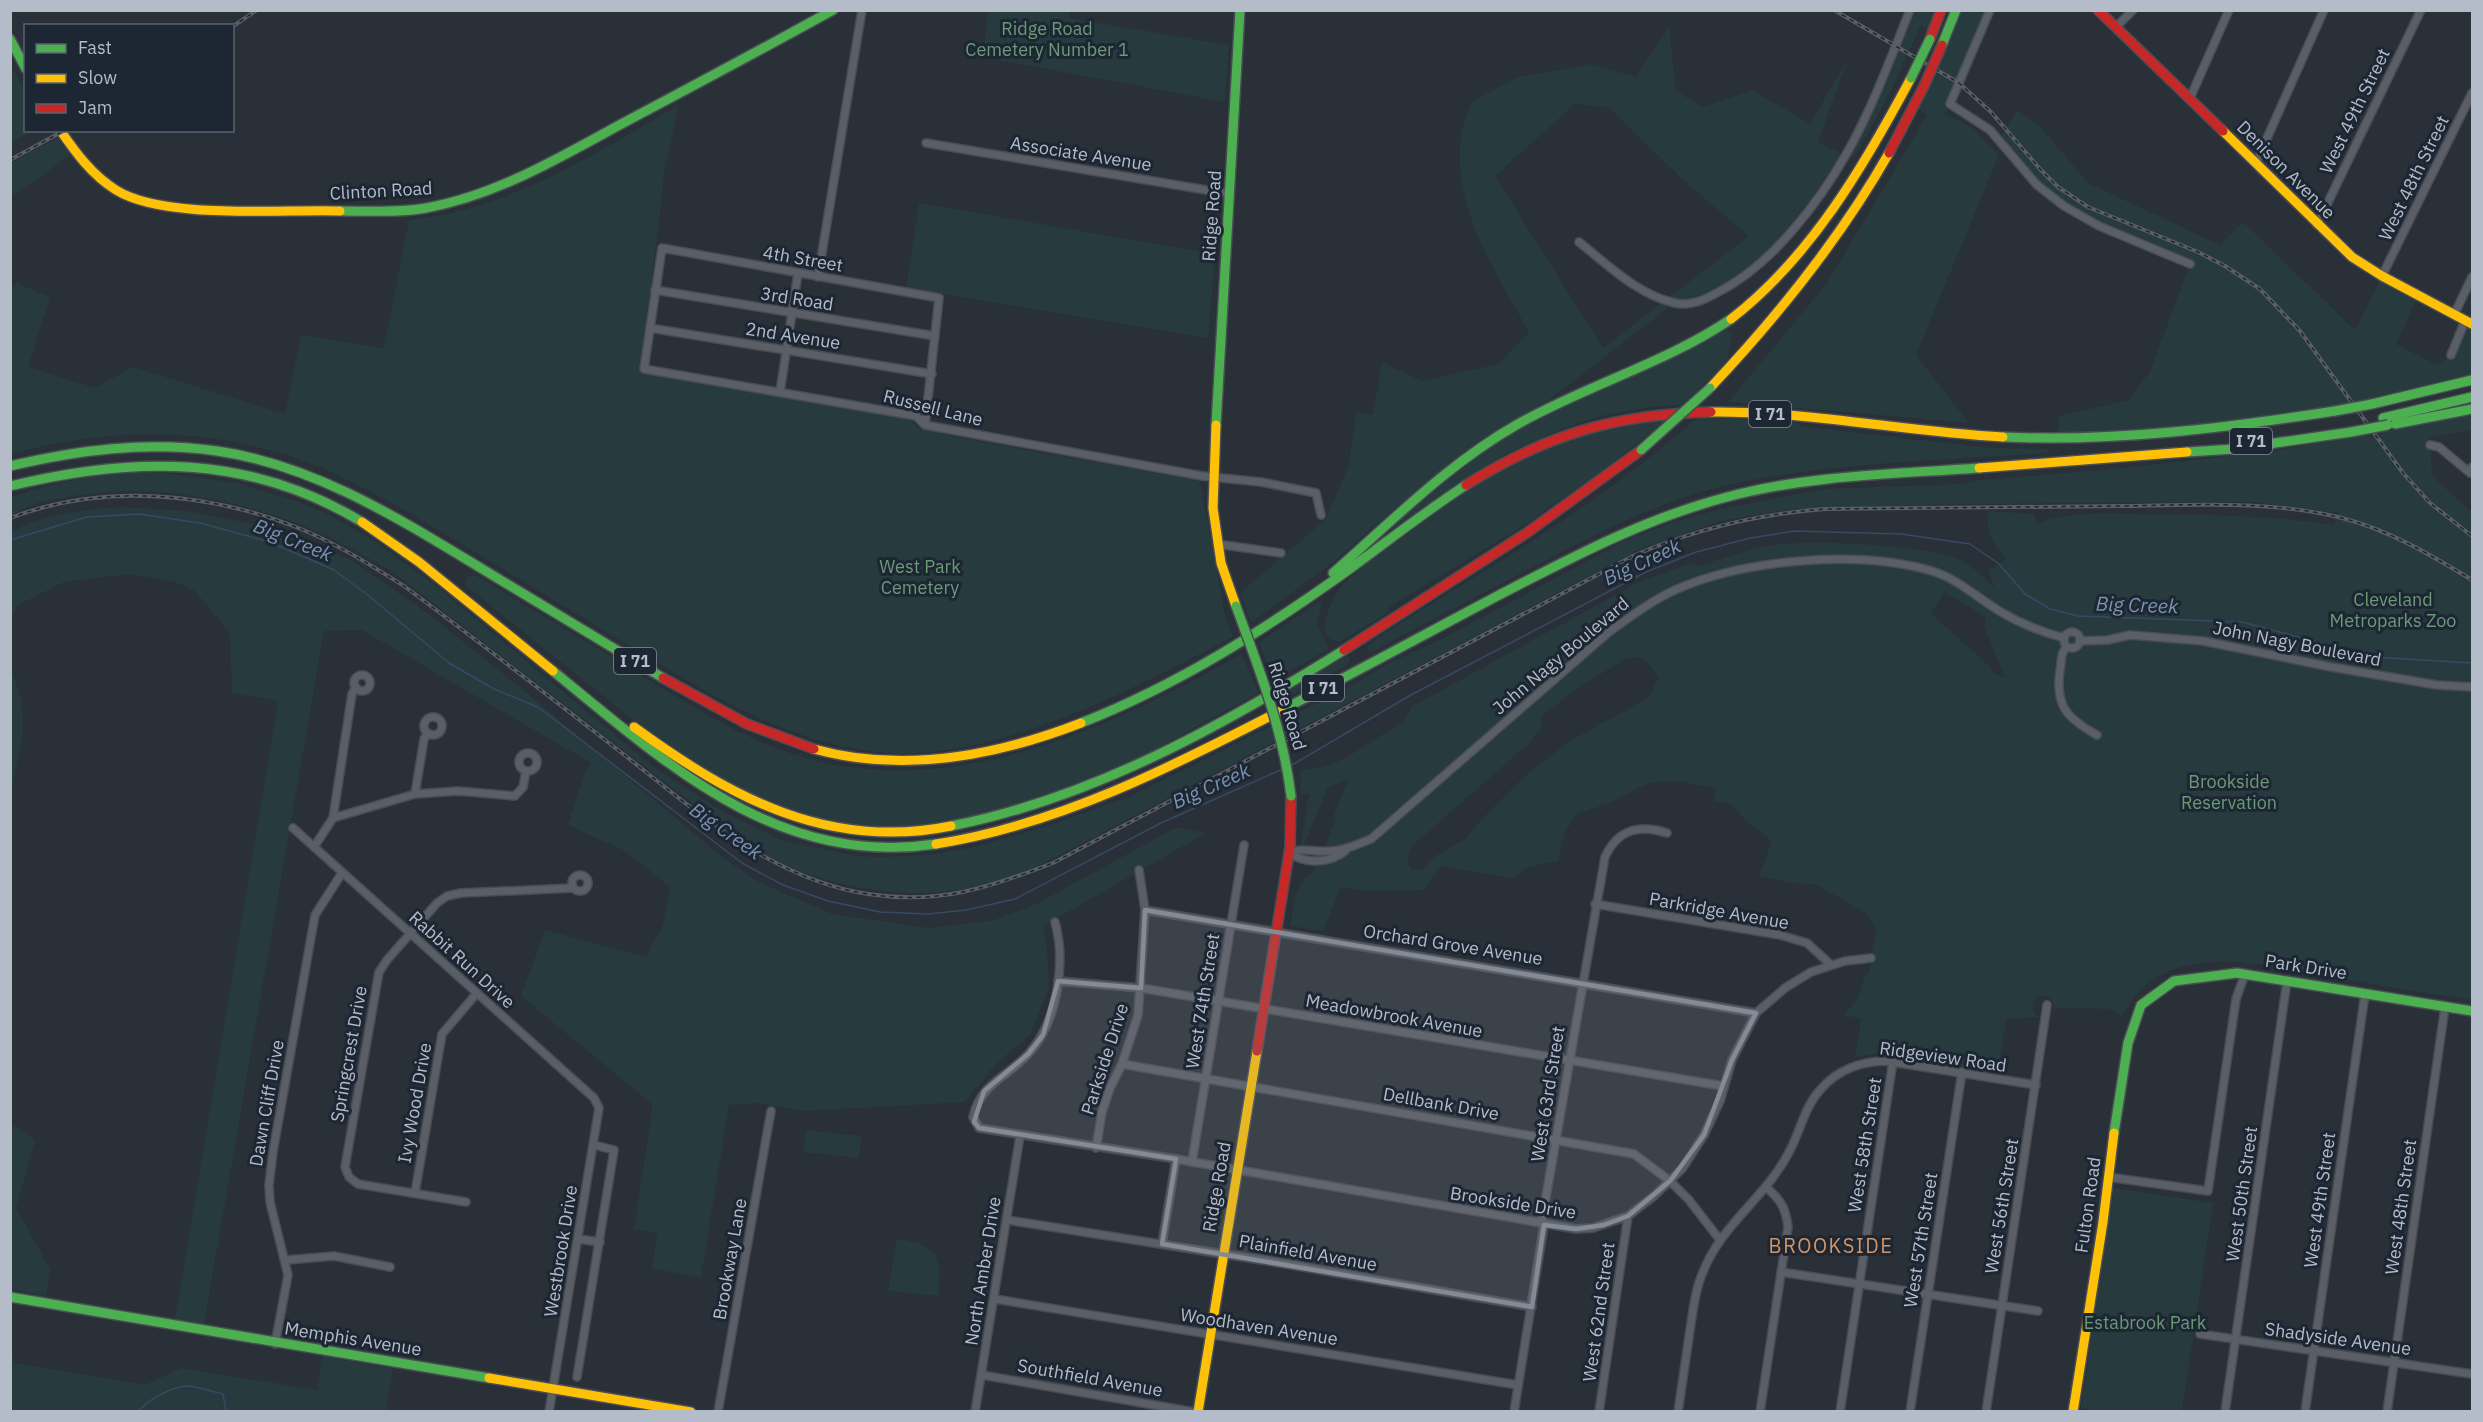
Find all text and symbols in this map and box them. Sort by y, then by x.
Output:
park label: Ridge Road Cemetery Number 1 [965,17,1129,61]
legend [24,24,234,132]
text: Fast [78,36,112,59]
street label: West 49th Street [2314,44,2395,177]
text: Slow [78,66,117,89]
text: Jam [78,96,113,119]
street label: West 48th Street [2373,111,2454,244]
street label: Denison Avenue [2232,116,2341,224]
street label: Associate Avenue [1009,131,1153,176]
street label: Ridge Road [1197,170,1226,262]
street label: Clinton Road [329,176,433,205]
street label: 4th Street [761,240,845,277]
street label: 3rd Road [759,281,835,316]
street label: 2nd Avenue [744,317,842,354]
street label: Russell Lane [881,384,985,431]
road number: I 71 [1749,401,1791,427]
road number: I 71 [2230,428,2272,454]
water label: Big Creek [250,512,337,568]
water label: Big Creek [1599,532,1686,591]
park label: West Park Cemetery [879,555,961,599]
park label: Cleveland Metroparks Zoo [2330,588,2456,632]
water label: Big Creek [2095,590,2179,619]
street label: John Nagy Boulevard [1488,592,1634,719]
street label: John Nagy Boulevard [2211,616,2383,671]
road number: I 71 [614,648,656,674]
street label: Ridge Road [1263,659,1312,753]
road number: I 71 [1302,675,1344,701]
water label: Big Creek [1168,756,1255,815]
park label: Brookside Reservation [2181,770,2277,814]
water label: Big Creek [685,796,768,866]
street label: Parkridge Avenue [1647,887,1791,934]
street label: Rabbit Run Drive [405,906,520,1013]
street label: Orchard Grove Avenue [1362,919,1544,970]
street label: West 74th Street [1180,932,1225,1070]
street label: Park Drive [2264,949,2349,984]
street label: Springcrest Drive [325,984,372,1124]
street label: Meadowbrook Avenue [1304,989,1484,1042]
street label: Parkside Drive [1076,1000,1133,1118]
street label: West 63rd Street [1525,1024,1570,1163]
street label: Ridgeview Road [1878,1036,2008,1077]
street label: Dawn Cliff Drive [244,1038,289,1168]
street label: Ivy Wood Drive [393,1041,436,1165]
street label: West 58th Street [1842,1076,1887,1214]
street label: Dellbank Drive [1381,1082,1501,1125]
street label: West 50th Street [2221,1125,2262,1263]
street label: West 49th Street [2299,1131,2340,1269]
street label: West 56th Street [1979,1137,2024,1275]
street label: West 48th Street [2380,1138,2421,1276]
street label: Ridge Road [1197,1140,1236,1234]
street label: Fulton Road [2069,1155,2106,1254]
street label: West 57th Street [1898,1171,1943,1309]
street label: Brookside Drive [1448,1181,1578,1224]
street label: Westbrook Drive [539,1183,582,1319]
street label: North Amber Drive [959,1195,1006,1347]
street label: Brookway Lane [707,1196,752,1322]
street label: Plainfield Avenue [1237,1229,1379,1276]
district label: BROOKSIDE [1769,1232,1893,1259]
street label: West 62nd Street [1577,1241,1620,1383]
street label: Woodhaven Avenue [1179,1303,1340,1350]
park label: Estabrook Park [2084,1311,2207,1334]
street label: Memphis Avenue [283,1316,423,1361]
street label: Shadyside Avenue [2263,1317,2413,1360]
street label: Southfield Avenue [1016,1353,1165,1402]

